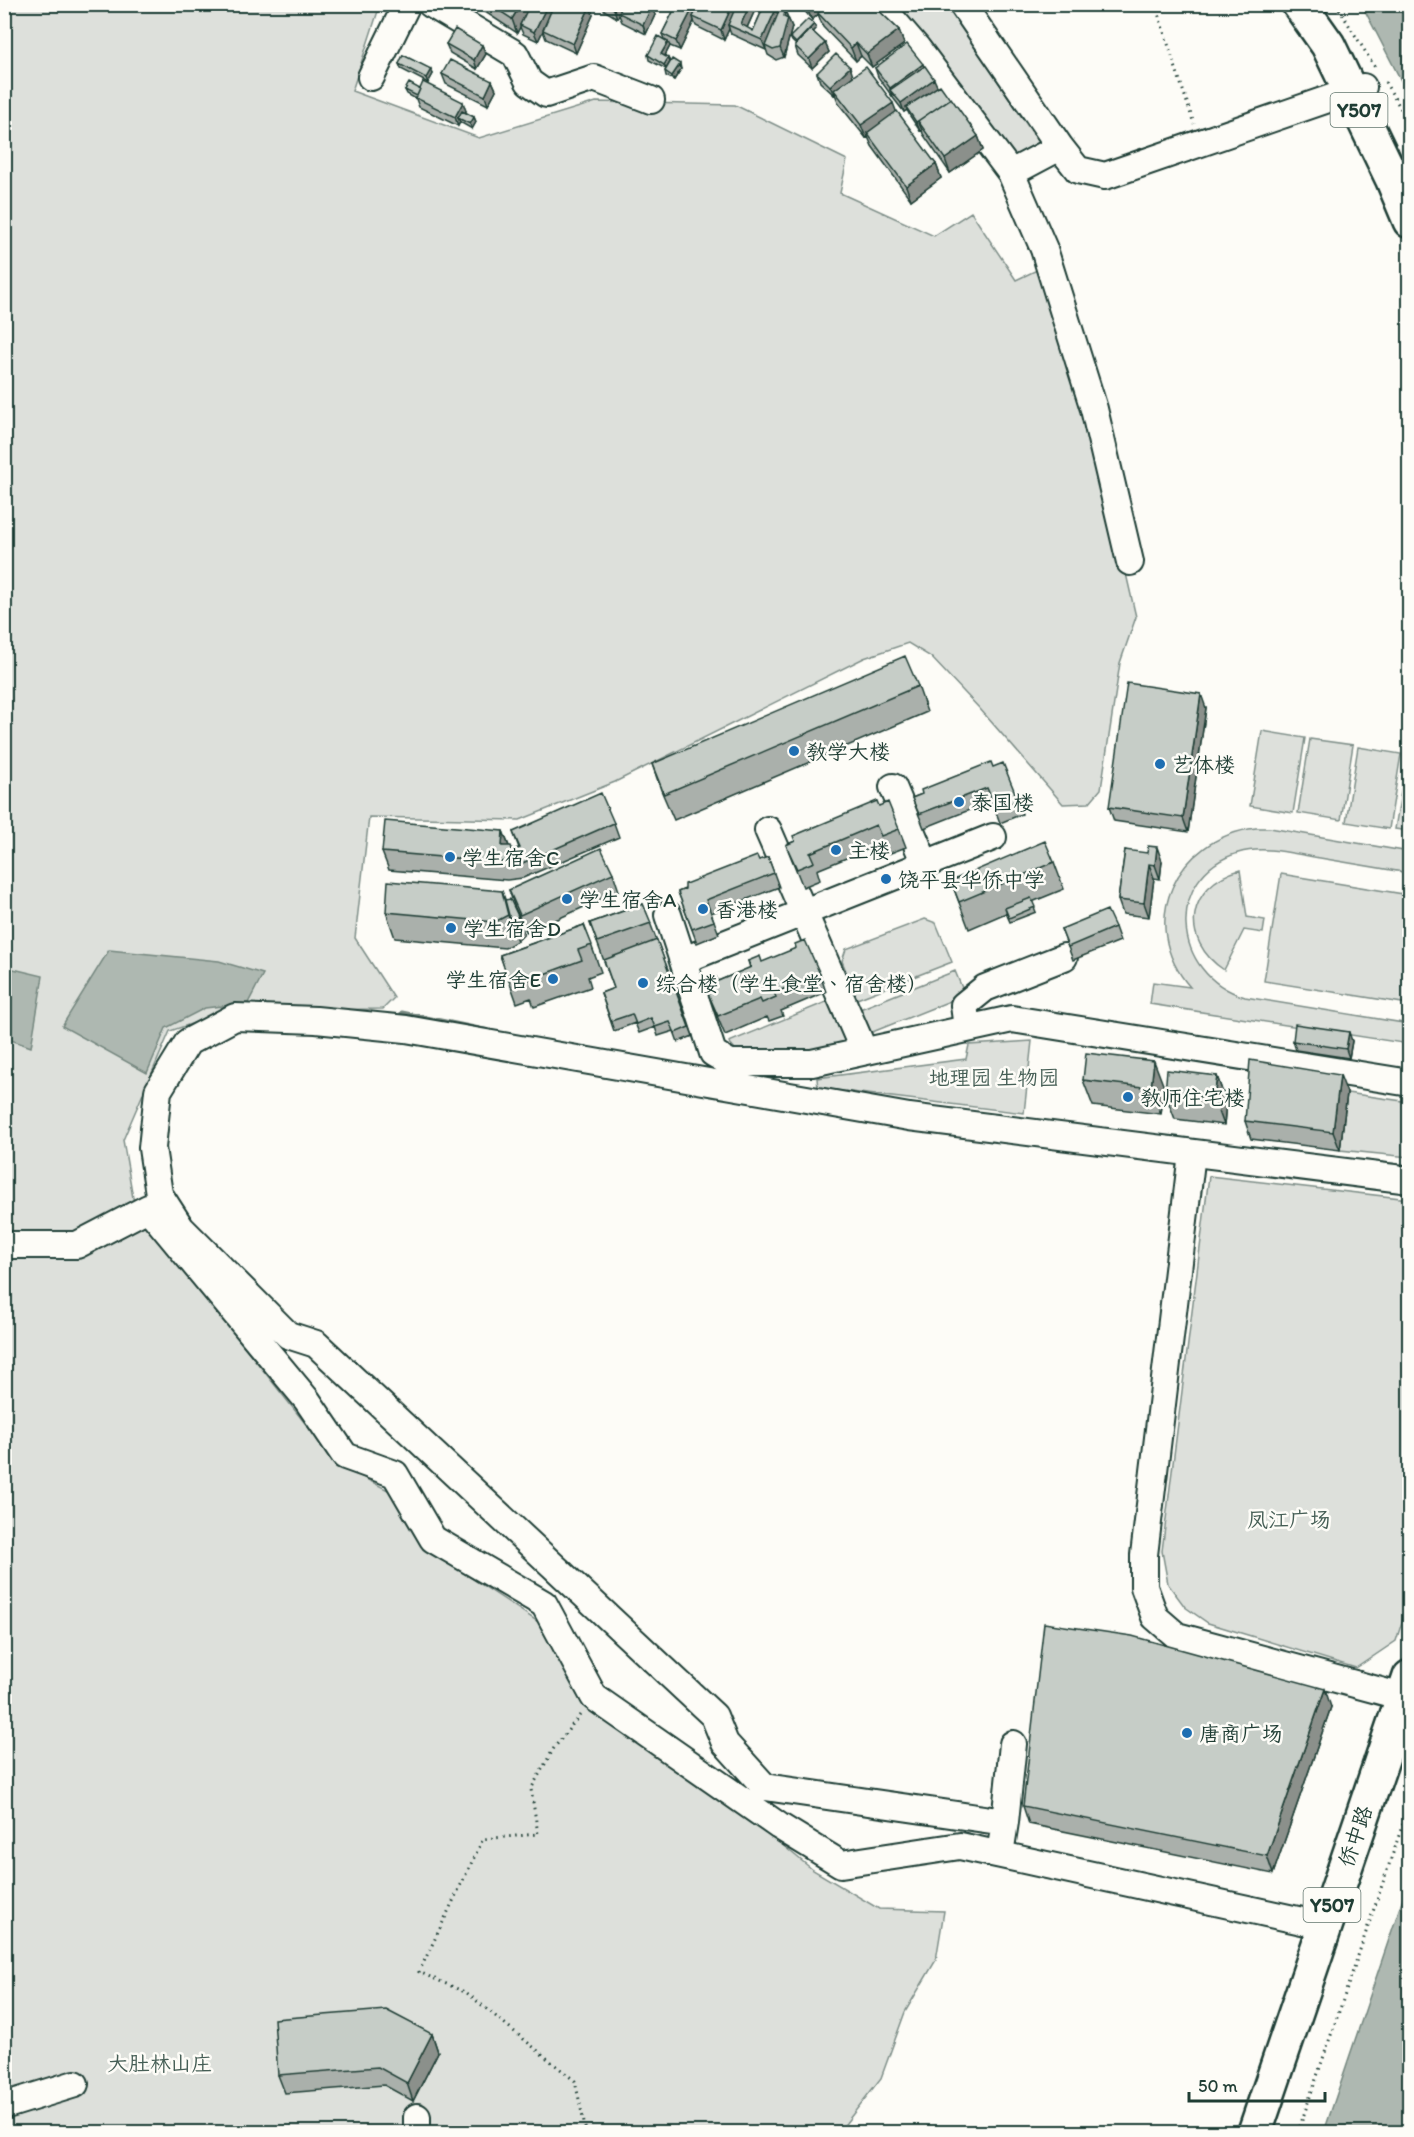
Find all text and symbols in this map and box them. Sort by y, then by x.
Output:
road number: Y507 [1330,93,1388,127]
place label: 教学大楼 [806,739,890,764]
marker: 教学大楼 [787,744,801,758]
place label: 艺体楼 [1172,752,1235,777]
marker: 艺体楼 [1153,757,1167,771]
place label: 泰国楼 [971,790,1034,815]
marker: 泰国楼 [952,795,966,809]
place label: 主楼 [848,838,890,863]
marker: 主楼 [829,843,843,857]
place label: 学生宿舍C [462,845,560,870]
marker: 学生宿舍C [443,850,457,864]
place label: 饶平县华侨中学 [898,867,1045,892]
marker: 饶平县华侨中学 [879,872,893,886]
place label: 学生宿舍A [579,887,677,912]
marker: 学生宿舍A [560,892,574,906]
place label: 香港楼 [715,897,778,922]
marker: 香港楼 [696,902,710,916]
place label: 学生宿舍D [463,916,561,941]
marker: 学生宿舍D [444,921,458,935]
place label: 学生宿舍E [445,967,541,992]
place label: 综合楼（学生食堂、宿舍楼） [655,971,928,996]
marker: 学生宿舍E [546,972,560,986]
marker: 综合楼（学生食堂、宿舍楼） [636,976,650,990]
park label: 地理园 生物园 [929,1065,1059,1090]
place label: 教师住宅楼 [1140,1085,1245,1110]
marker: 教师住宅楼 [1121,1090,1135,1104]
park label: 凤江广场 [1247,1507,1331,1532]
place label: 唐商广场 [1199,1721,1283,1746]
marker: 唐商广场 [1180,1726,1194,1740]
street label: 侨中路 [1333,1802,1377,1870]
road number: Y507 [1304,1888,1360,1922]
park label: 大肚林山庄 [108,2051,213,2076]
scale bar [1189,2065,1326,2103]
text: 50 m [1198,2075,1238,2097]

